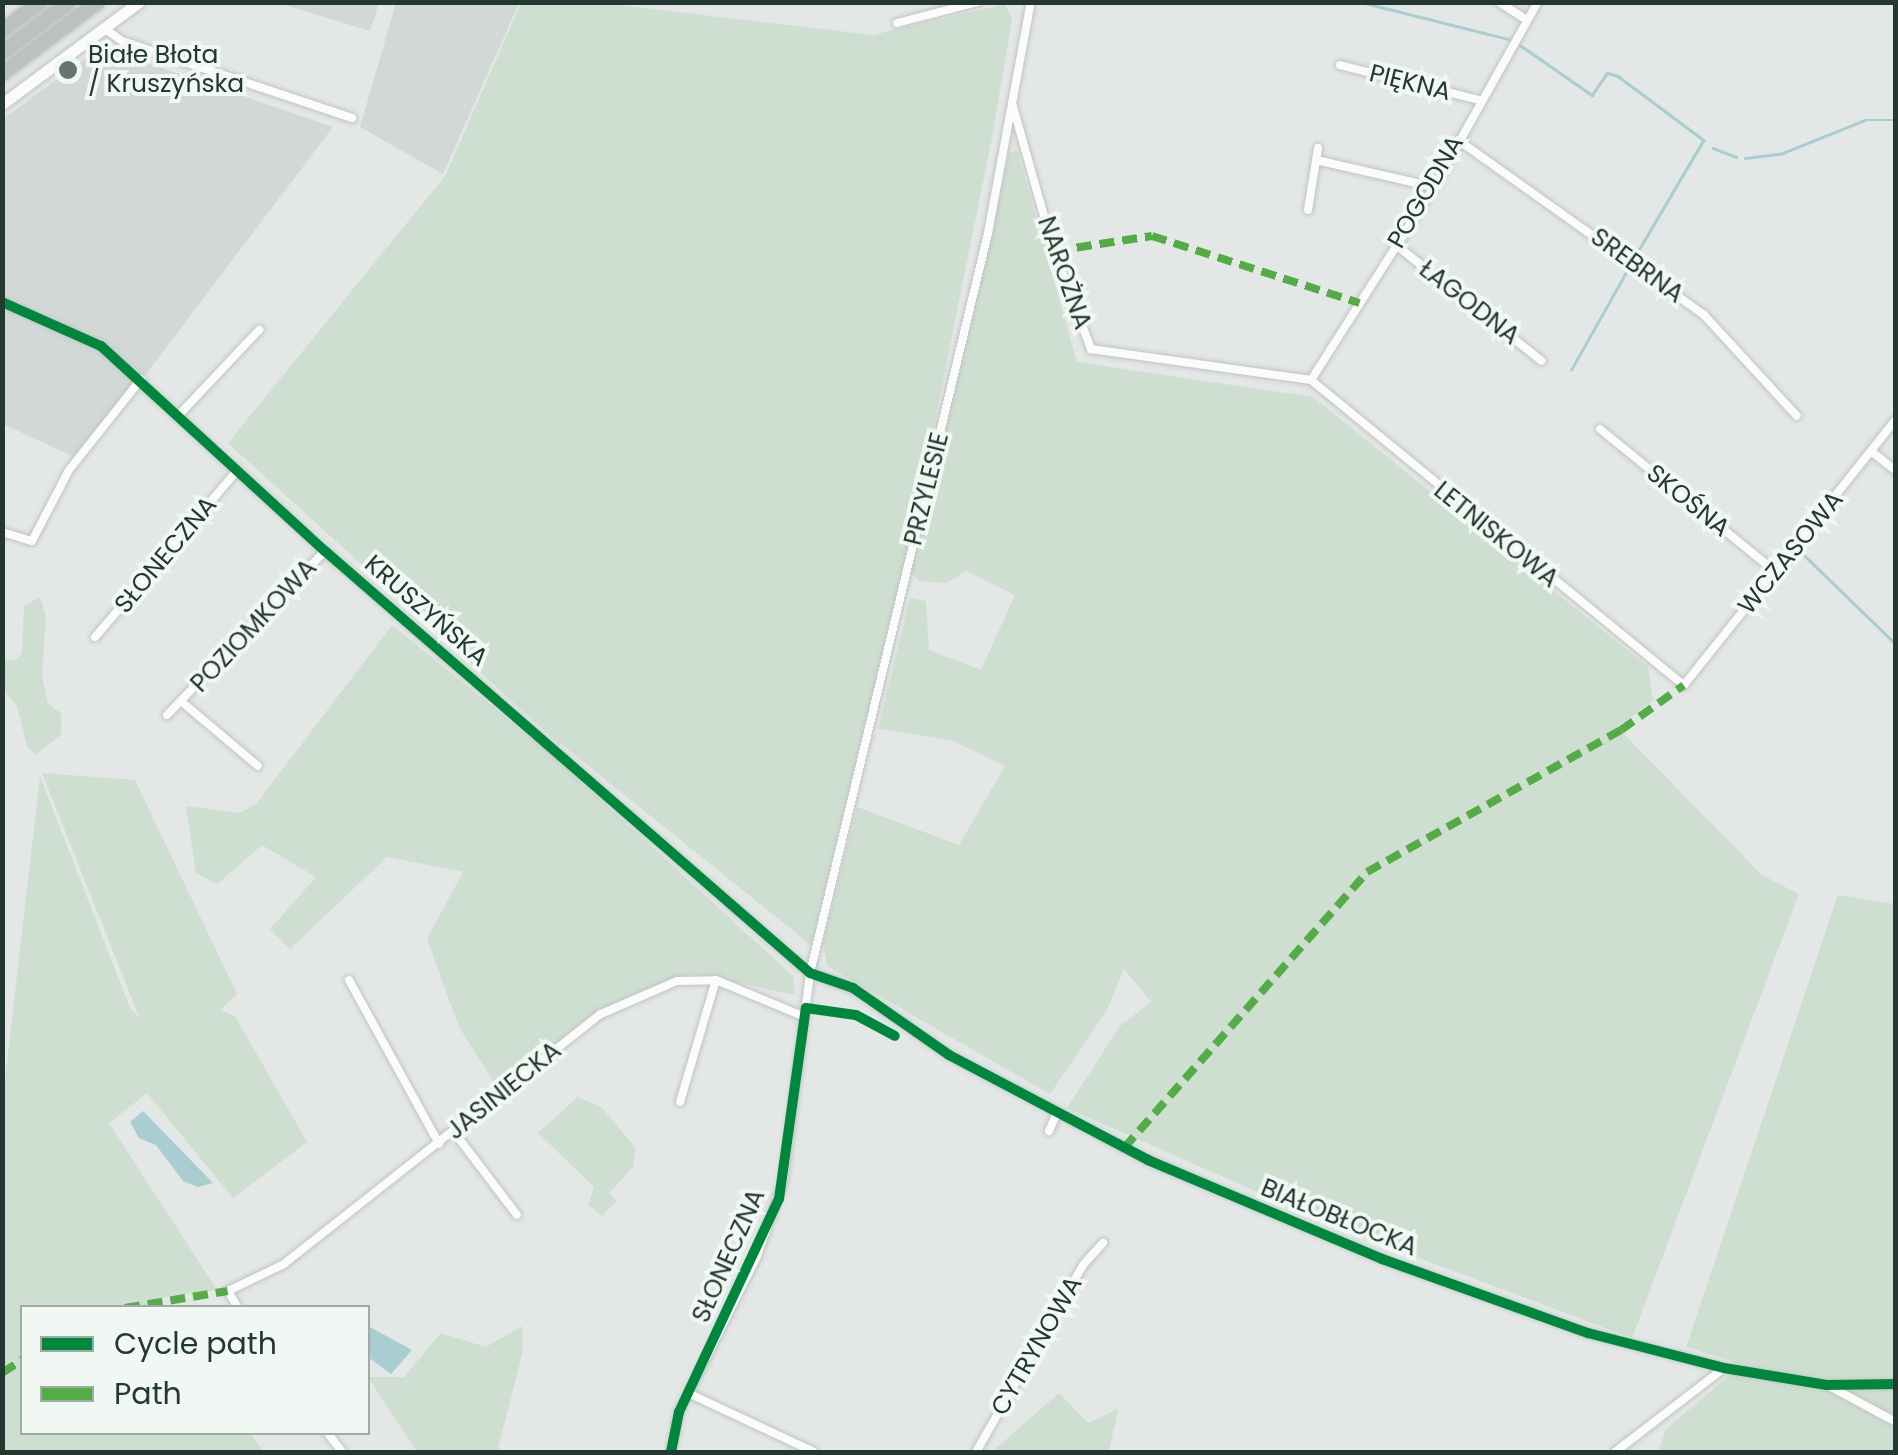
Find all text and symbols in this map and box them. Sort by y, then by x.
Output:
place label: Białe Błota / Kruszyńska [88,41,244,100]
street label: PIĘKNA [1366,58,1454,108]
marker: Białe Błota / Kruszyńska [57,59,79,81]
street label: POGODNA [1382,130,1470,254]
street label: NAROŻNA [1031,213,1097,333]
street label: SREBRNA [1585,222,1689,310]
street label: ŁAGODNA [1413,255,1525,351]
street label: PRZYLESIE [899,430,955,548]
street label: SKOŚNA [1640,458,1736,544]
street label: LETNISKOWA [1428,476,1564,594]
street label: WCZASOWA [1732,485,1850,621]
street label: SŁONECZNA [109,491,223,619]
street label: KRUSZYŃSKA [358,549,494,673]
street label: POZIOMKOWA [185,553,323,699]
street label: JASINIECKA [441,1036,567,1146]
street label: BIAŁOBŁOCKA [1256,1173,1422,1263]
street label: SŁONECZNA [686,1185,772,1327]
street label: CYTRYNOWA [985,1271,1089,1421]
legend [20,1305,370,1435]
text: Cycle path [114,1322,277,1365]
text: Path [114,1372,182,1415]

